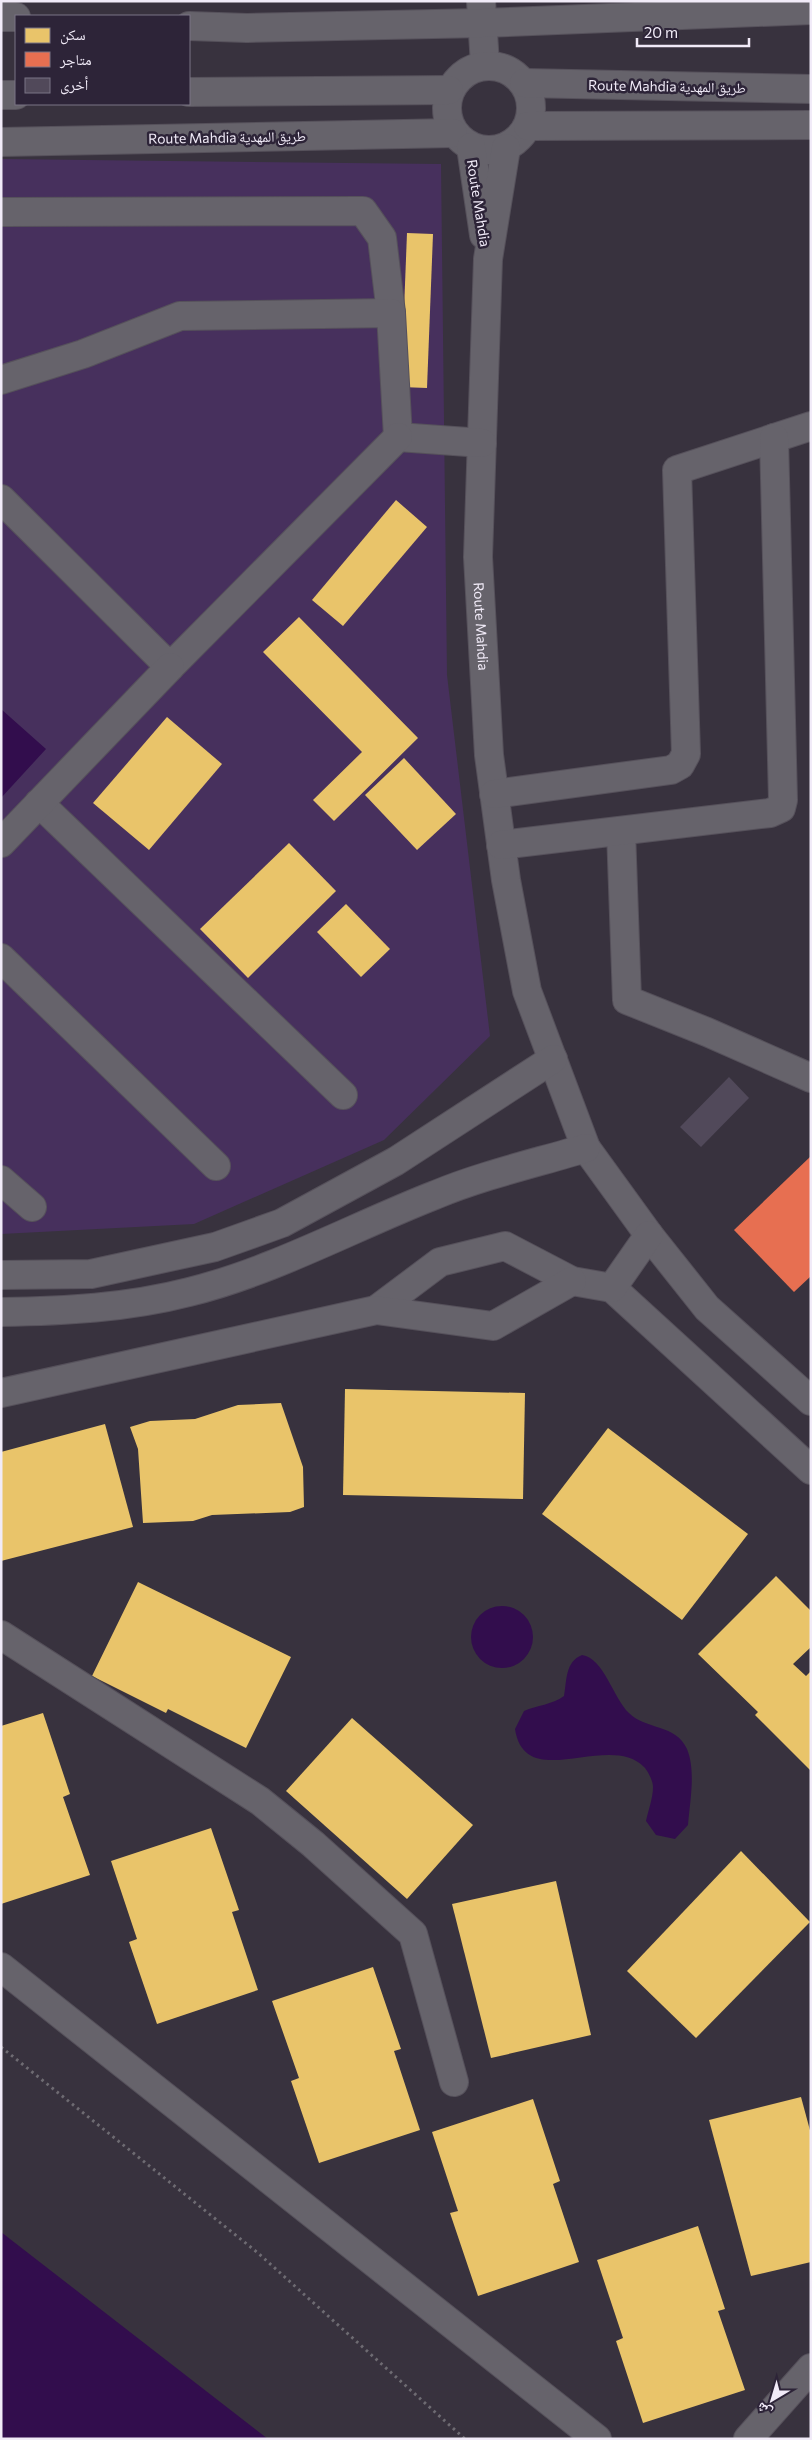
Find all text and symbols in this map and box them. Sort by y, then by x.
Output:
legend [15,15,190,105]
scale bar [637,15,750,47]
text: 20 m [644,23,678,41]
text: سكن [60,25,86,45]
text: متاجر [59,50,92,69]
text: أخرى [60,75,89,95]
street label: Route Mahdia طريق المهدية [588,76,746,98]
street label: Route Mahdia طريق المهدية [148,127,306,149]
street label: Route Mahdia [464,158,494,248]
street label: Route Mahdia [471,582,493,671]
north arrow [747,2375,797,2425]
text: ش [752,2398,775,2422]

